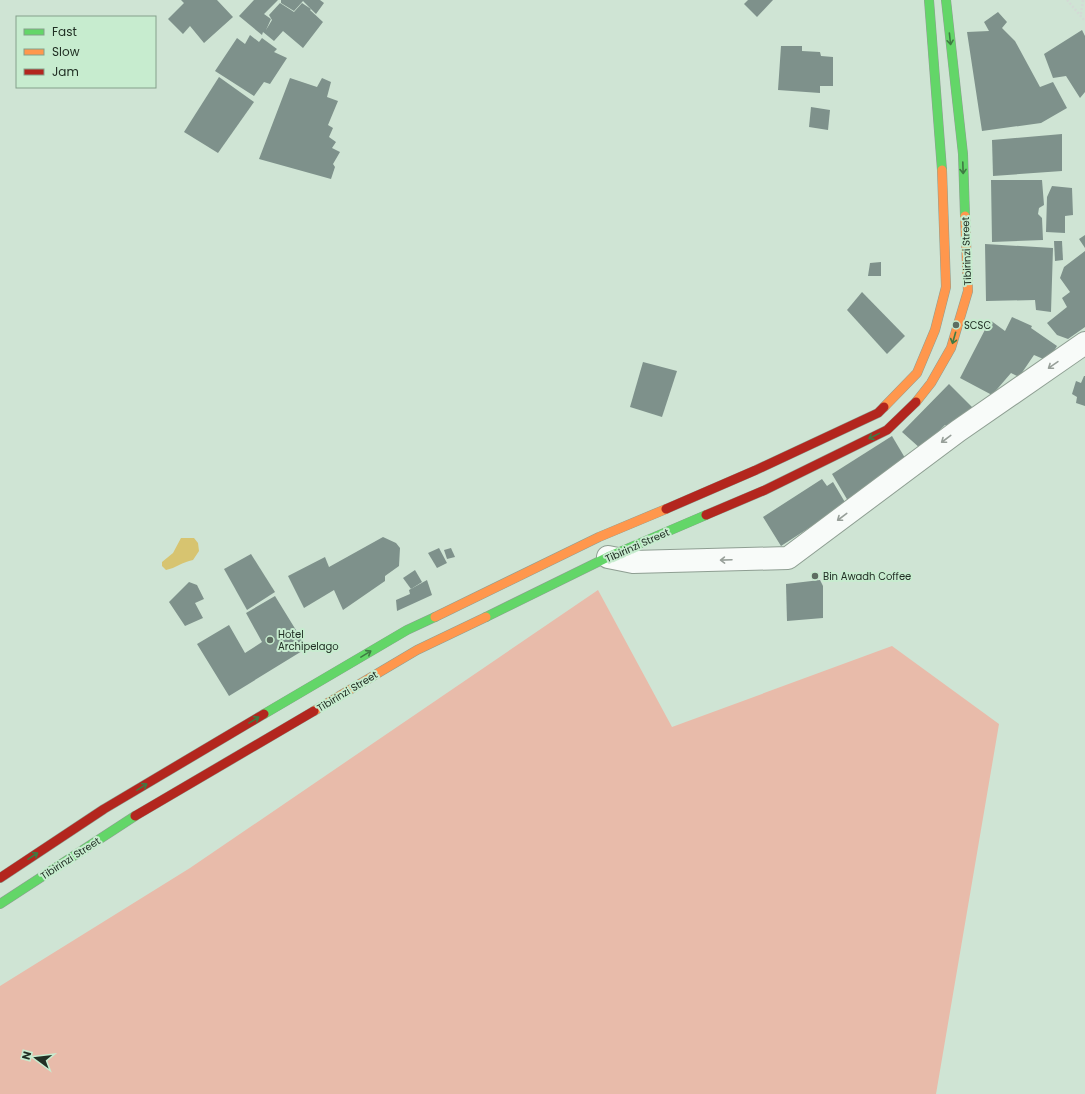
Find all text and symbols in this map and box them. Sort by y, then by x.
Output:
legend [16,16,156,88]
text: Fast [52,23,77,40]
one-way arrow [946,32,954,45]
text: Slow [52,43,80,60]
text: Jam [52,63,79,80]
one-way arrow [959,161,967,174]
street label: Tibirinzi Street [958,216,975,286]
place label: SCSC [964,318,991,333]
marker: SCSC [951,320,961,330]
one-way arrow [950,331,957,344]
one-way arrow [1048,361,1059,369]
one-way arrow [868,433,880,441]
one-way arrow [941,435,952,444]
one-way arrow [837,513,848,521]
street label: Tibirinzi Street [603,524,672,566]
one-way arrow [720,556,733,563]
place label: Bin Awadh Coffee [823,569,911,584]
marker: Bin Awadh Coffee [810,571,820,581]
place label: Hotel Archipelago [278,627,339,654]
marker: Hotel Archipelago [265,635,275,645]
one-way arrow [360,650,372,658]
street label: Tibirinzi Street [314,667,381,716]
one-way arrow [248,716,260,724]
one-way arrow [136,782,148,790]
street label: Tibirinzi Street [37,833,103,883]
one-way arrow [27,852,38,860]
north arrow [16,1038,56,1078]
text: N [18,1049,35,1061]

